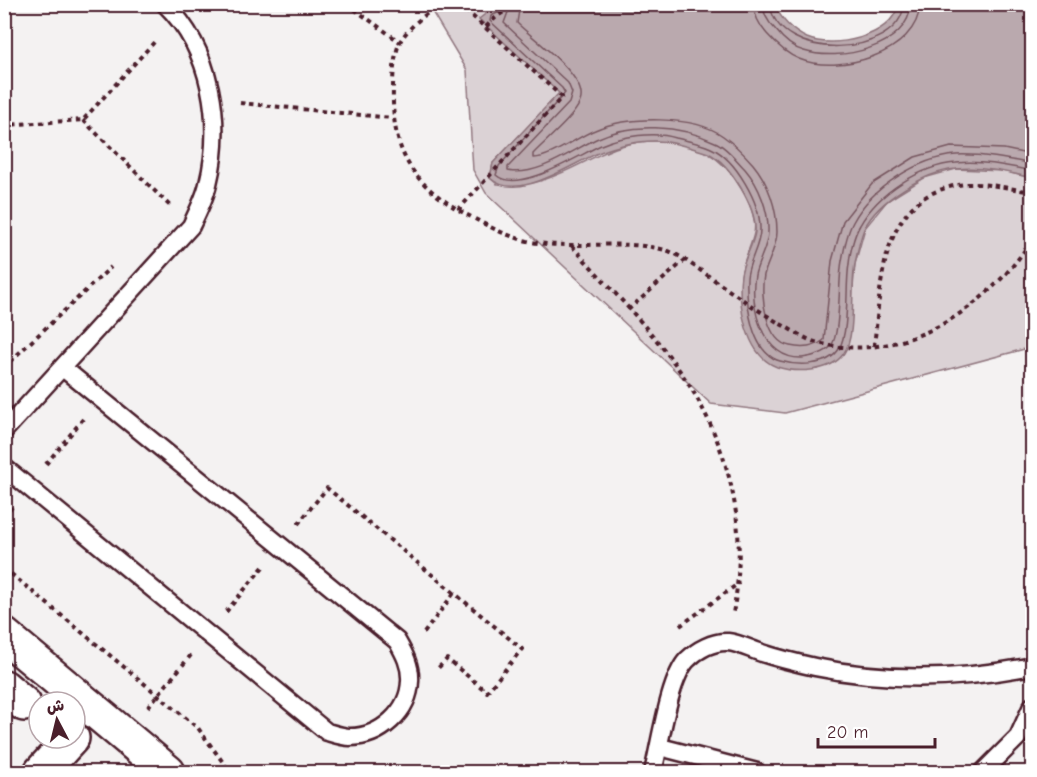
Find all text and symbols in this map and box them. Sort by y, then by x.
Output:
north arrow [27,690,87,750]
text: ش [45,696,65,716]
scale bar [818,711,935,749]
text: 20 m [827,722,868,743]

